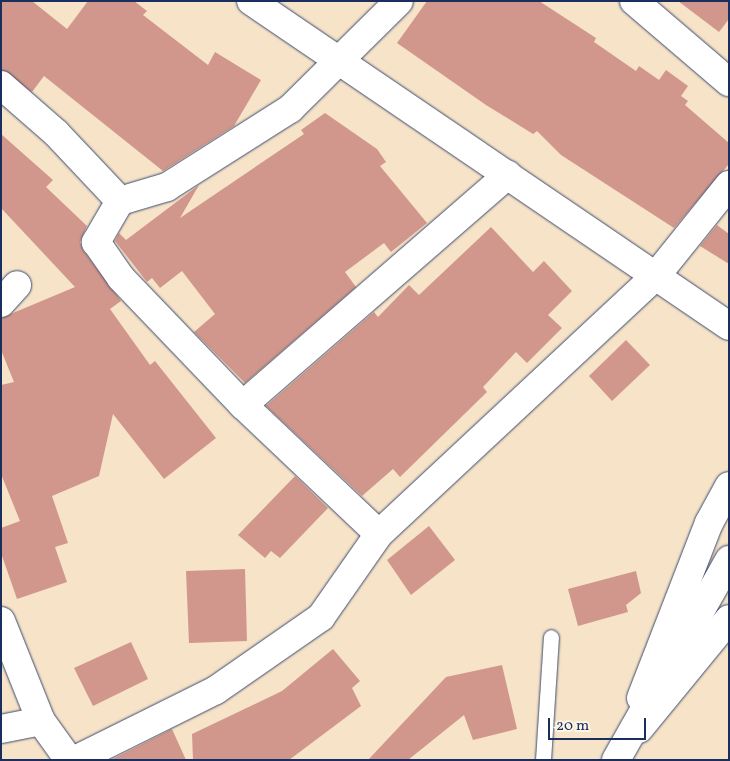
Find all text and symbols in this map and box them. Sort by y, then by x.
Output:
scale bar [550,708,648,740]
text: 20 m [556,716,589,737]

